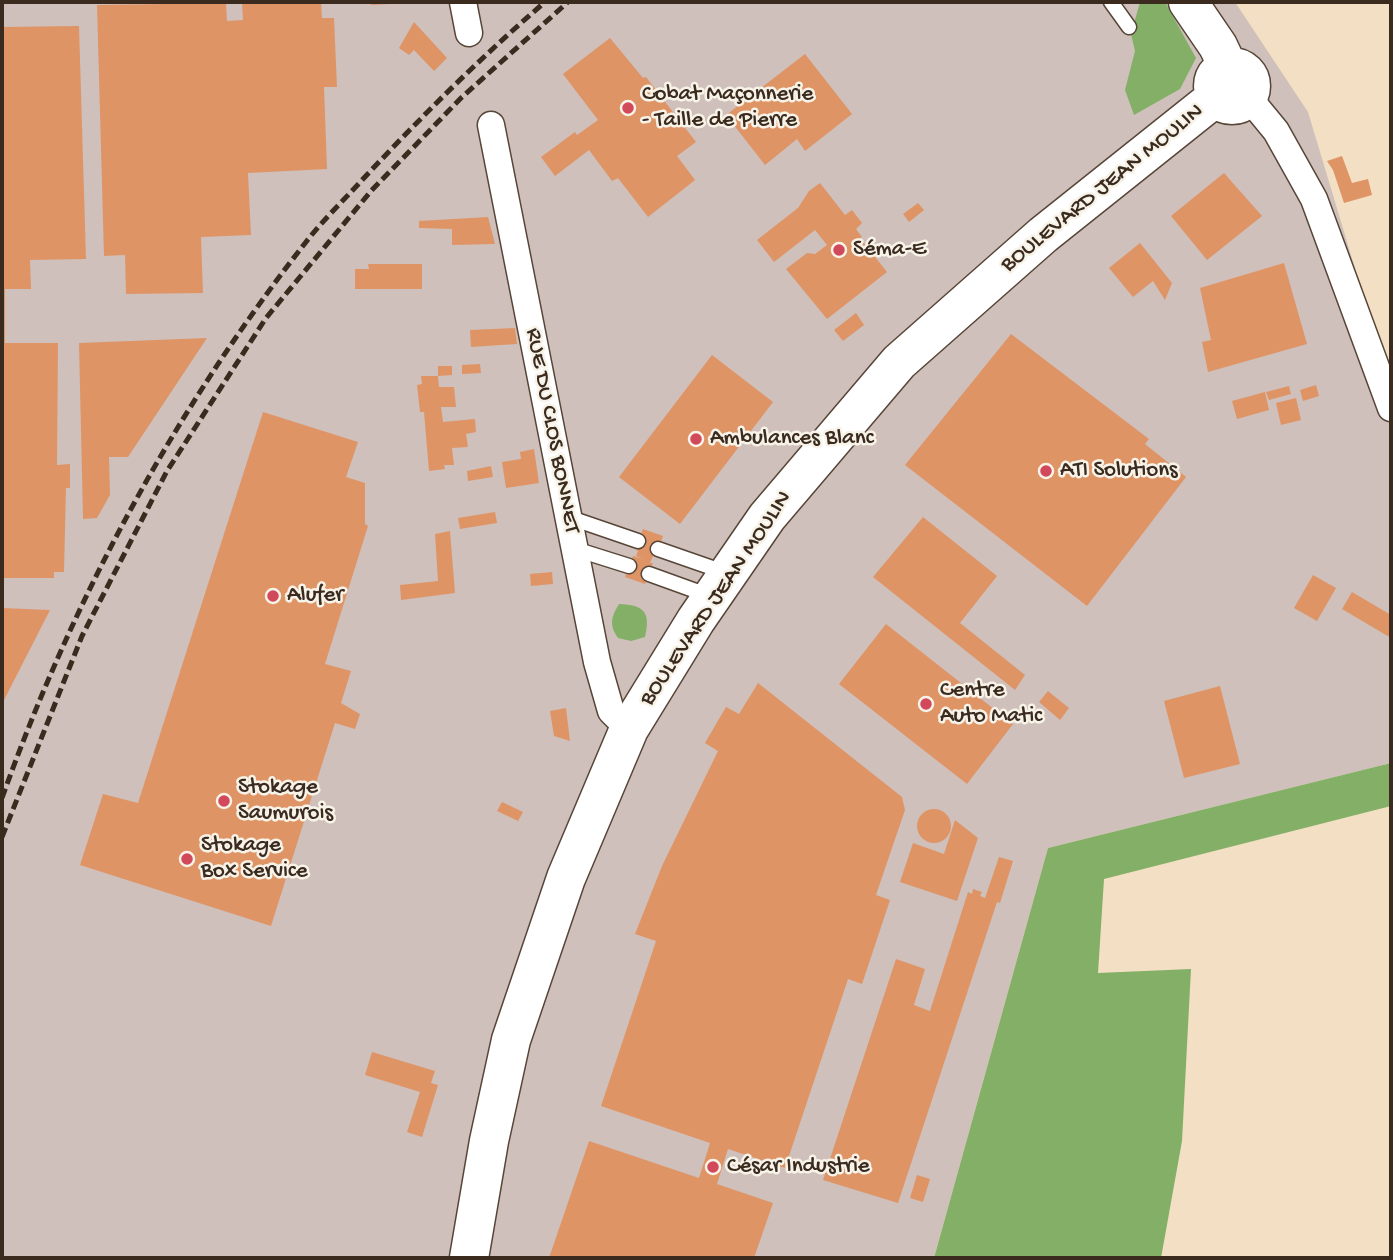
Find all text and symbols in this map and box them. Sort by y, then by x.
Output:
place label: Cobat Maçonnerie - Taille de Pierre [642,81,813,135]
street label: BOULEVARD JEAN MOULIN [996,99,1210,279]
marker: Cobat Maçonnerie - Taille de Pierre [620,100,636,116]
place label: Séma-E [853,236,926,264]
marker: Séma-E [831,242,847,258]
street label: RUE DU CLOS BONNET [518,326,584,536]
place label: Ambulances Blanc [710,425,874,453]
marker: Ambulances Blanc [688,431,704,447]
place label: ATI Solutions [1060,457,1178,485]
marker: ATI Solutions [1038,463,1054,479]
street label: BOULEVARD JEAN MOULIN [635,486,799,712]
place label: Alufer [287,582,343,610]
marker: Alufer [265,588,281,604]
place label: Centre Auto Matic [940,677,1042,731]
marker: Centre Auto Matic [918,696,934,712]
place label: Stokage Saumurois [238,774,333,828]
marker: Stokage Saumurois [216,793,232,809]
place label: Stokage Box Service [201,832,308,886]
marker: Stokage Box Service [179,851,195,867]
place label: César Industrie [727,1153,870,1181]
marker: César Industrie [705,1159,721,1175]

